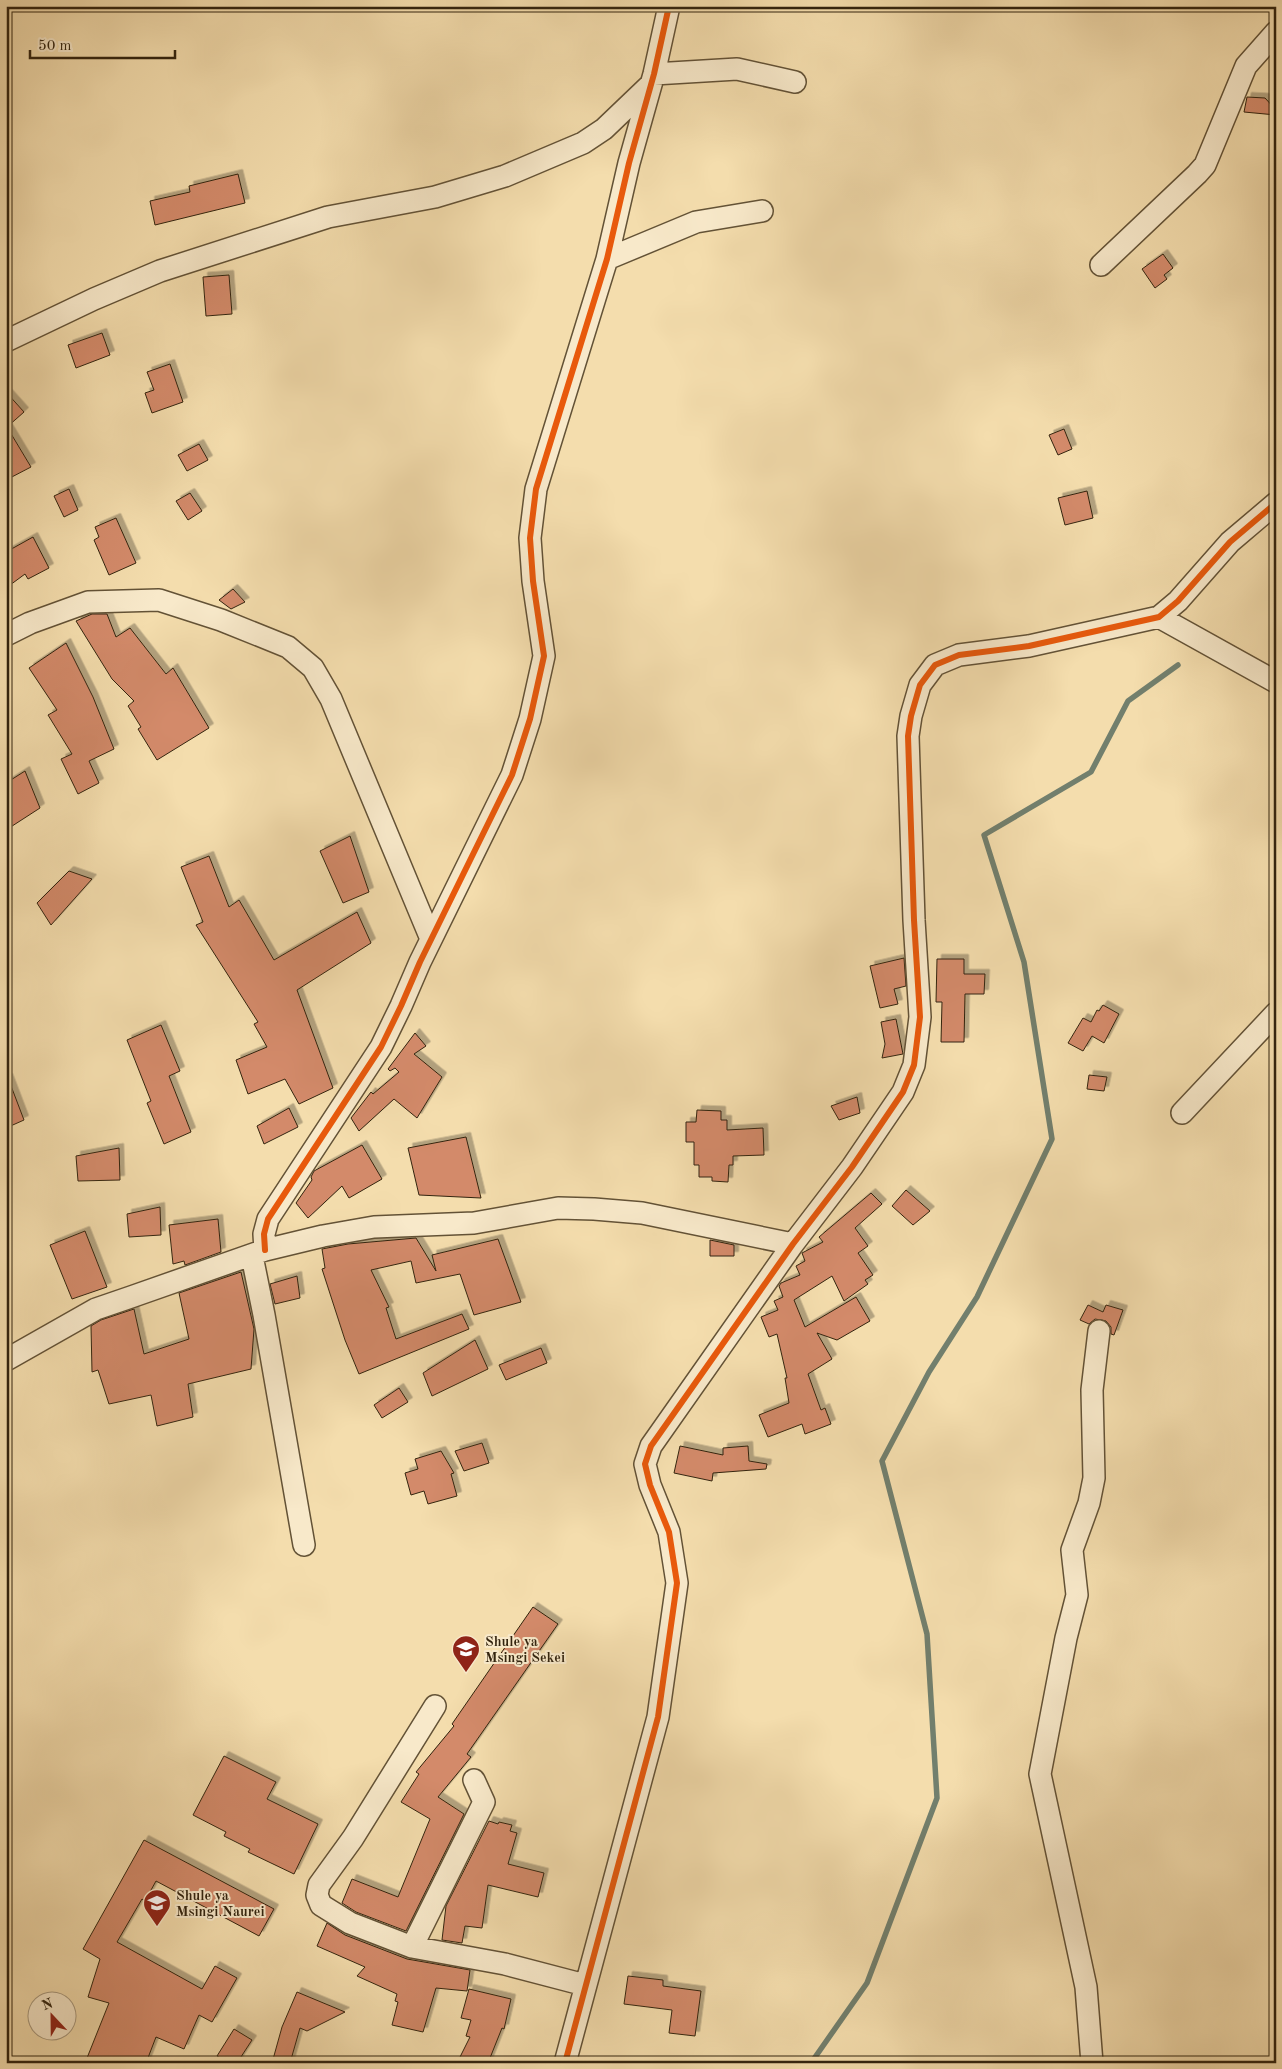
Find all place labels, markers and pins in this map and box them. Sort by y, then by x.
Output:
school or university icon: Shule ya Msingi Sekei [451,1634,481,1673]
place label: Shule ya Msingi Sekei [485,1635,565,1665]
school or university icon: Shule ya Msingi Naurei [142,1888,172,1927]
place label: Shule ya Msingi Naurei [176,1889,265,1919]

